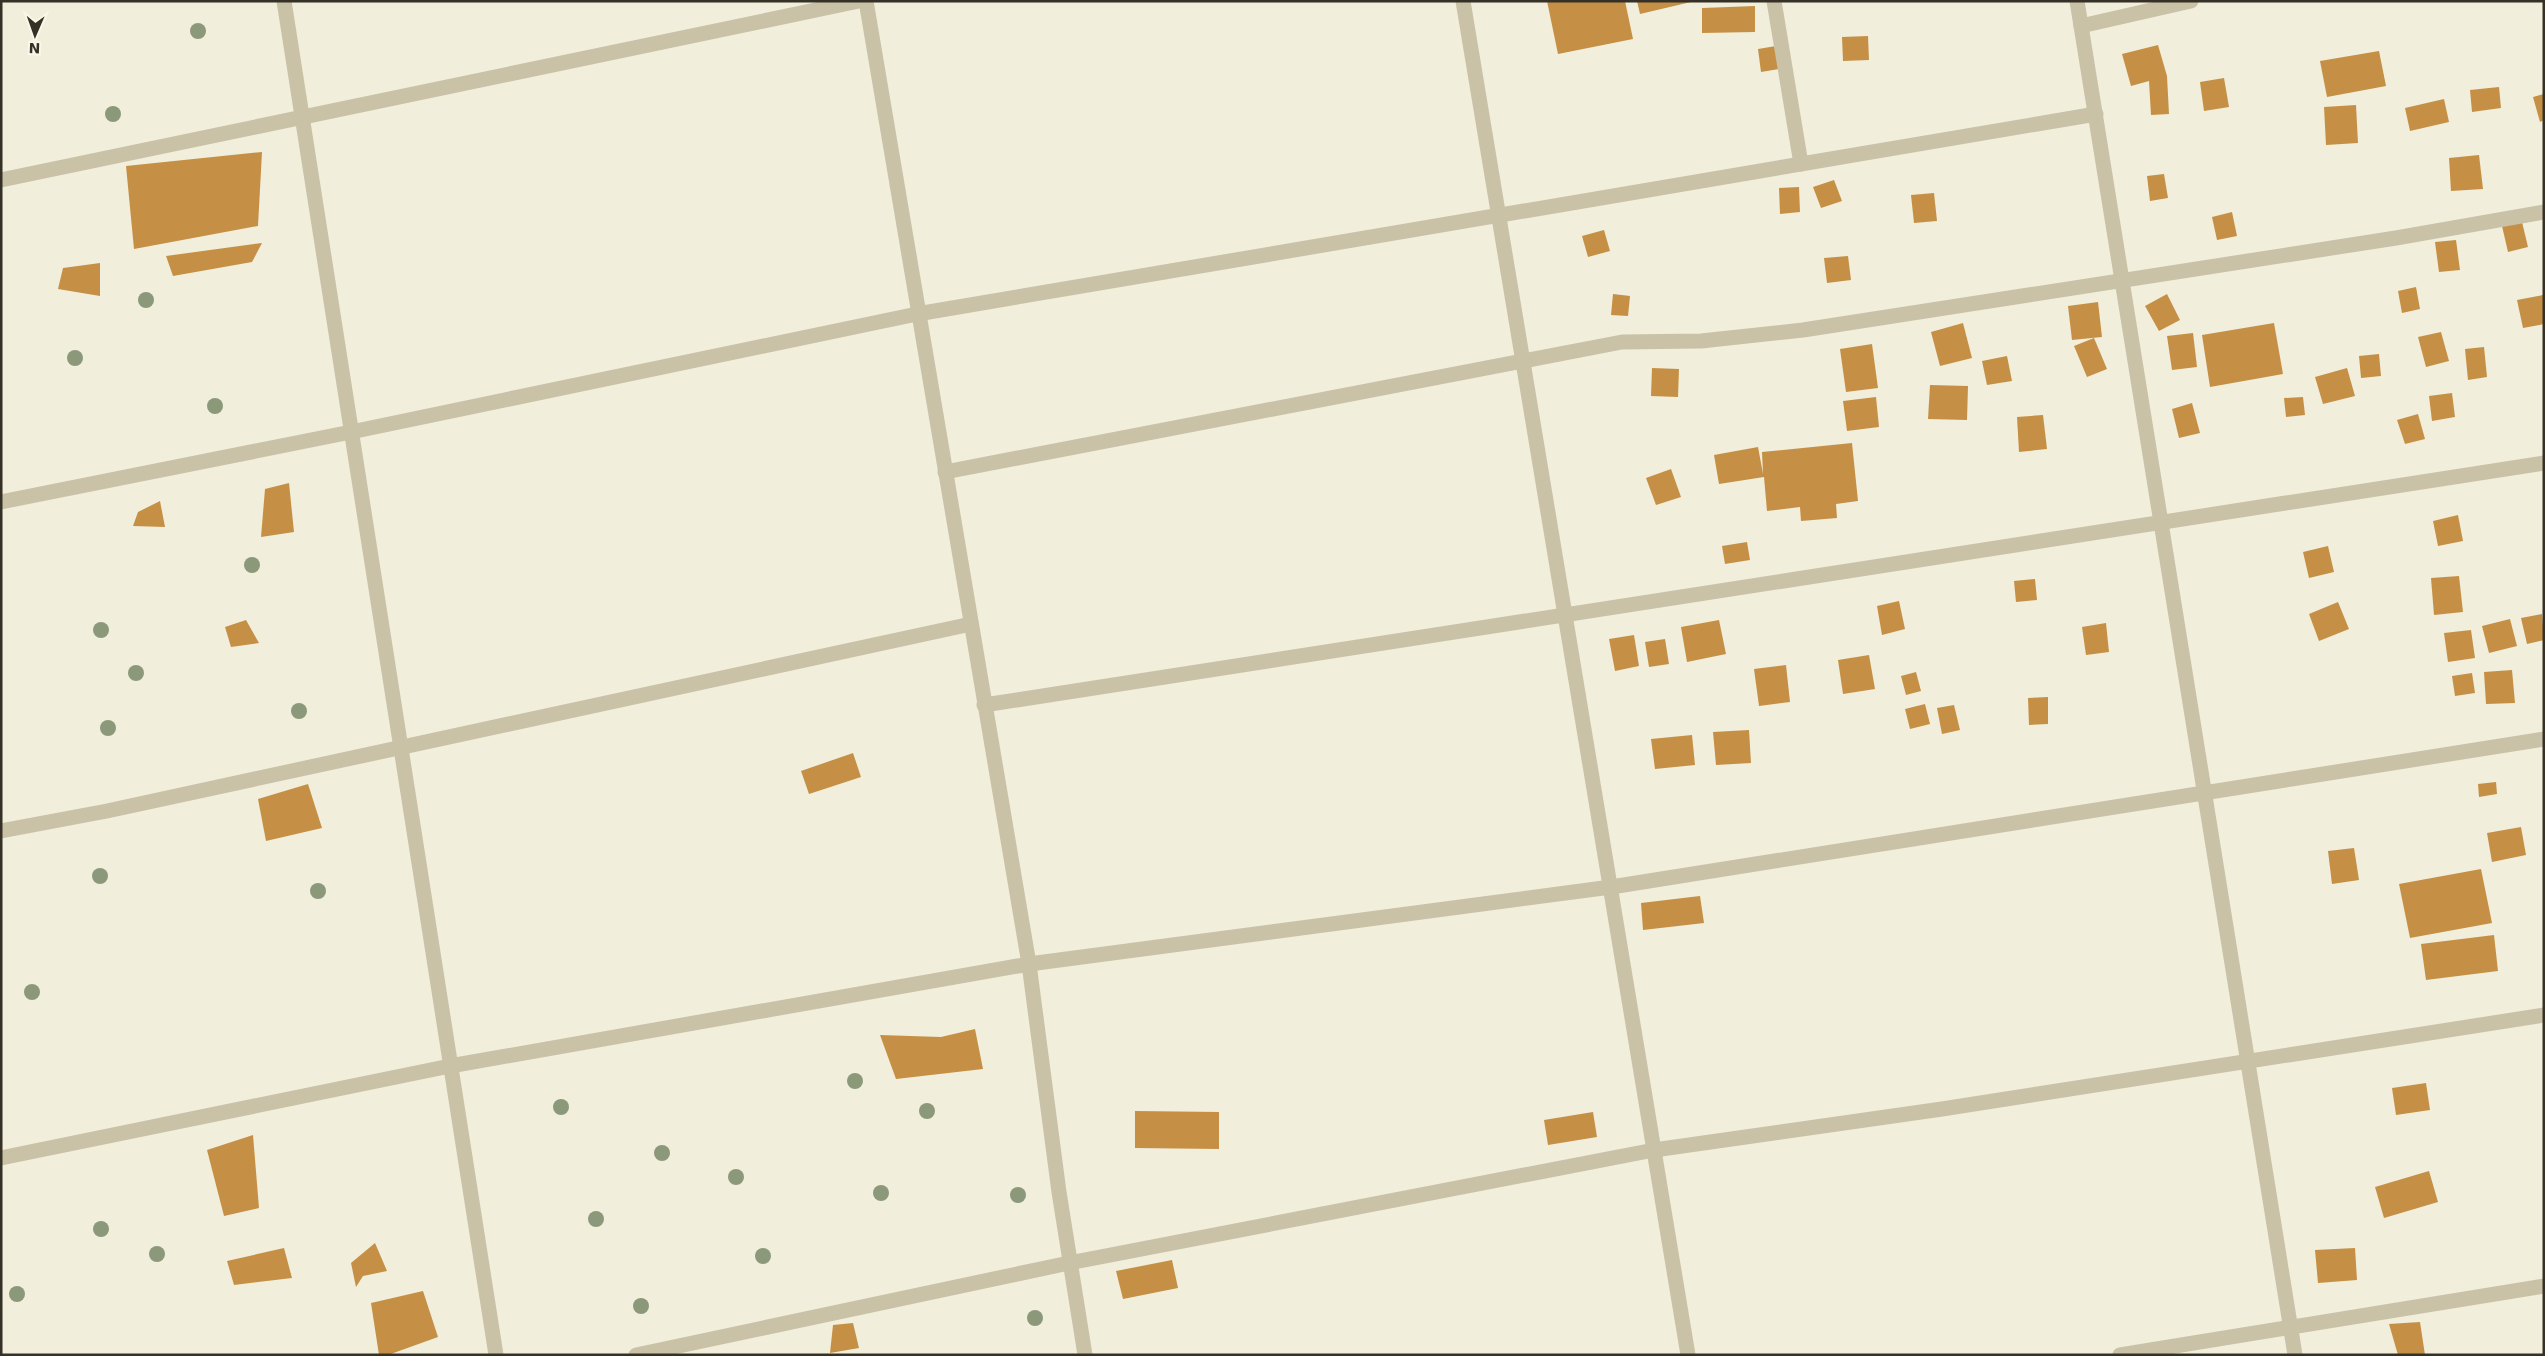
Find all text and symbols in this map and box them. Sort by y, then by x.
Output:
north arrow [10,10,60,60]
text: N [28,40,41,56]

